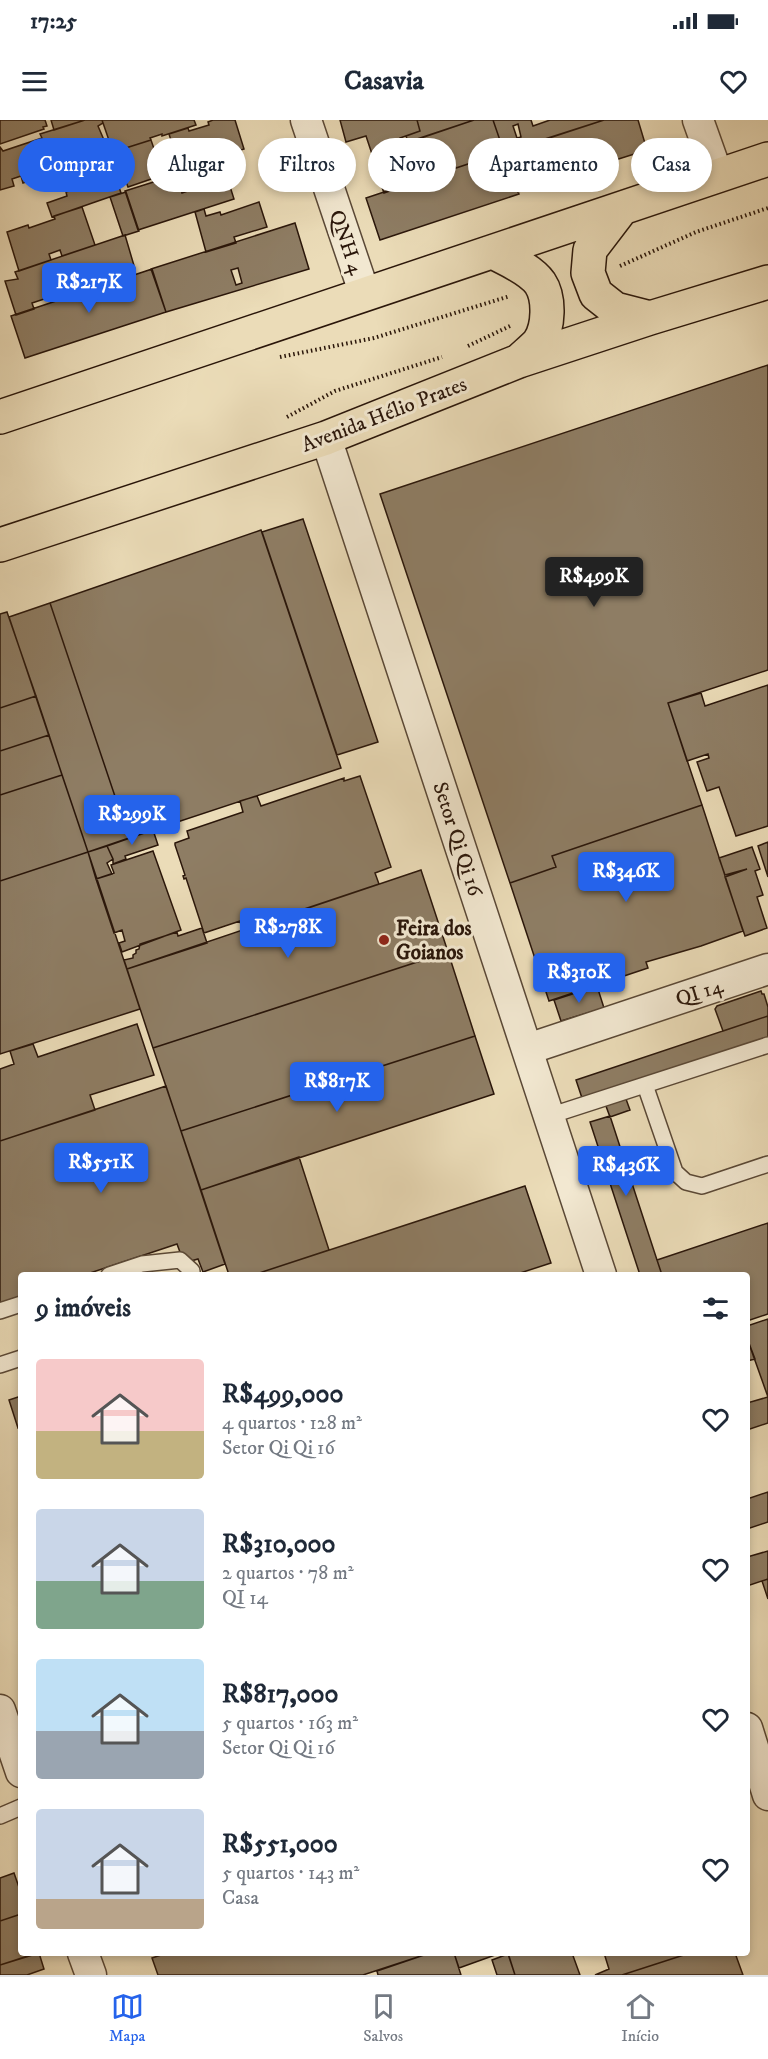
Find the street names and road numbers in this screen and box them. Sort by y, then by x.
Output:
street label: QNH 4 [323,207,370,279]
street label: Avenida Hélio Prates [298,371,471,458]
street label: Setor Qi Qi 16 [426,779,488,901]
street label: QI 14 [672,973,727,1013]

